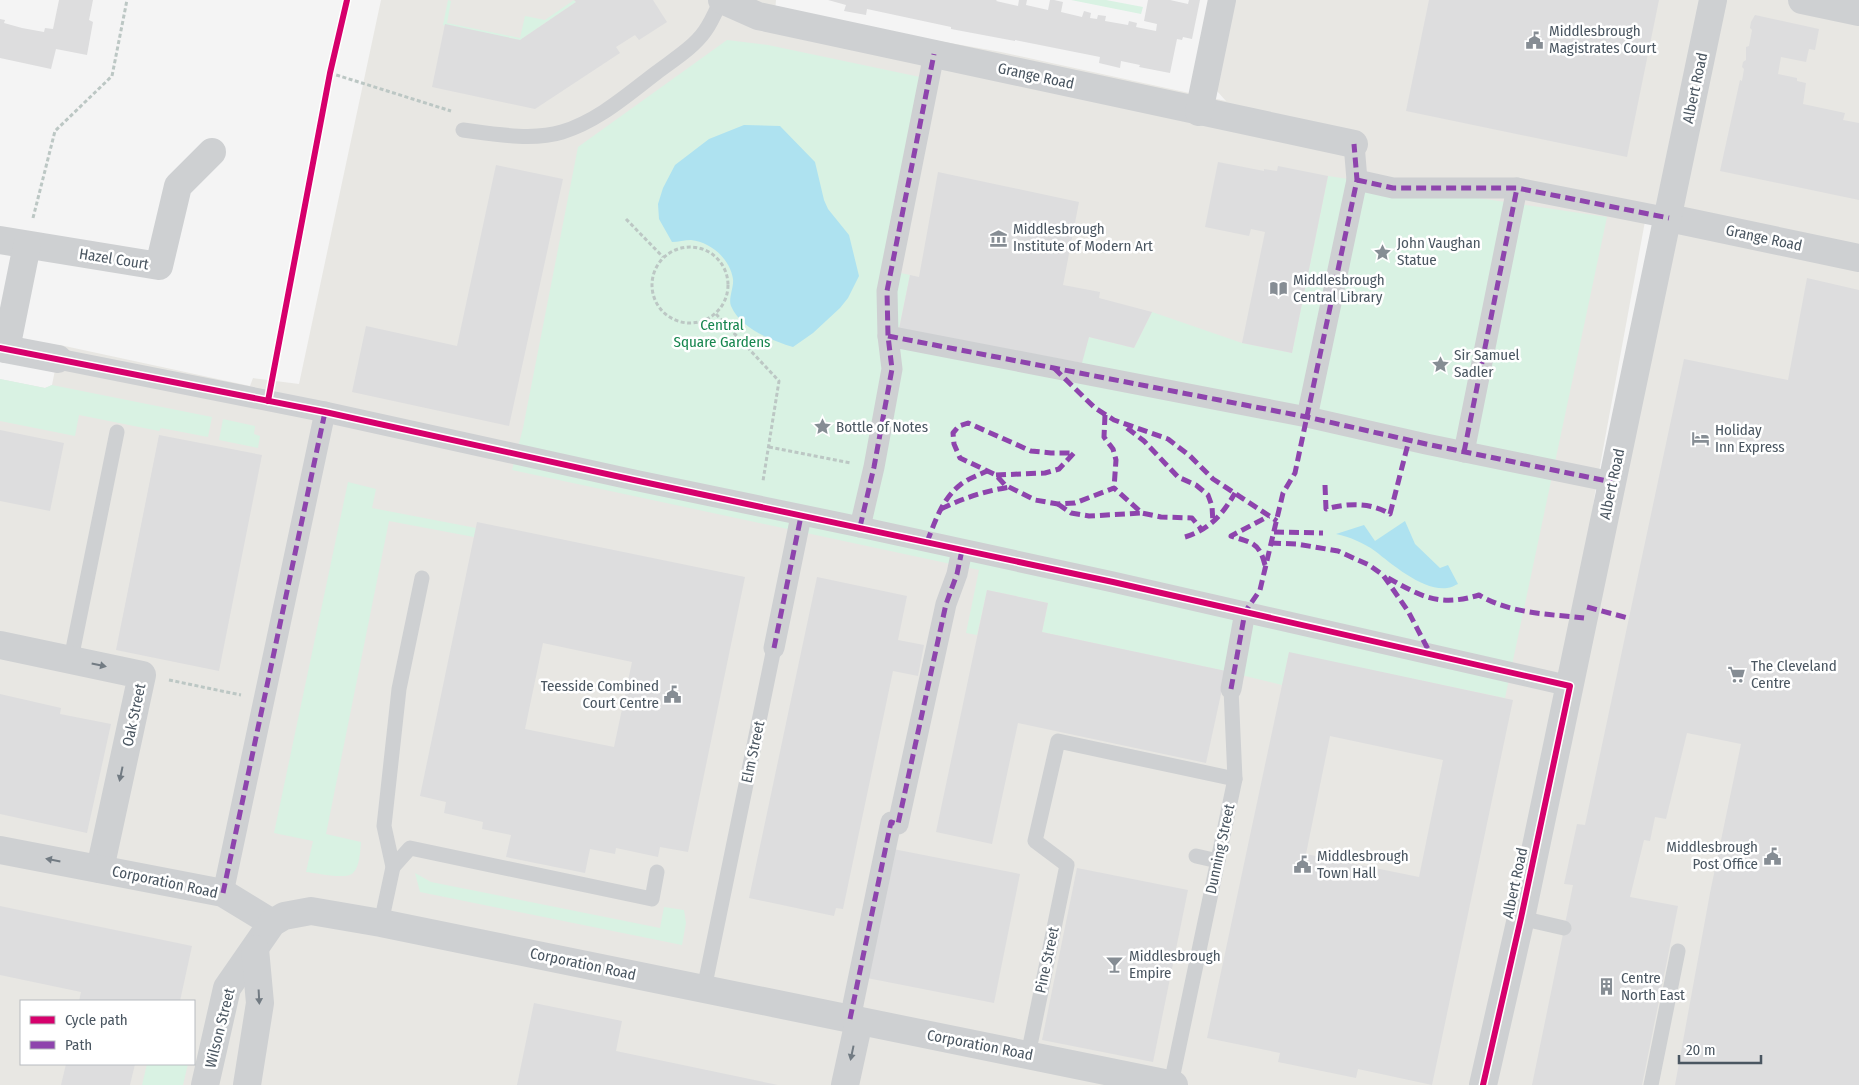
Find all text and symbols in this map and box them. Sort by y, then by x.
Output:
place label: Middlesbrough Magistrates Court [1549,22,1656,57]
public building icon: Middlesbrough Magistrates Court [1525,30,1545,50]
street label: Albert Road [1679,51,1711,125]
street label: Grange Road [996,59,1076,93]
place label: Middlesbrough Institute of Modern Art [1013,220,1153,255]
street label: Grange Road [1724,221,1804,255]
museum icon: Middlesbrough Institute of Modern Art [989,228,1009,248]
place label: John Vaughan Statue [1397,234,1481,269]
place icon: John Vaughan Statue [1373,242,1393,262]
street label: Hazel Court [78,245,150,273]
place label: Middlesbrough Central Library [1293,271,1385,306]
library icon: Middlesbrough Central Library [1269,279,1289,299]
park label: Central Square Gardens [674,316,770,351]
place label: Sir Samuel Sadler [1454,346,1520,381]
place icon: Sir Samuel Sadler [1430,354,1450,374]
place icon: Bottle of Notes [812,417,832,437]
place label: Bottle of Notes [836,418,928,436]
place label: Holiday Inn Express [1715,421,1785,456]
hotel icon: Holiday Inn Express [1691,429,1711,449]
street label: Albert Road [1596,447,1628,521]
place label: The Cleveland Centre [1751,657,1837,692]
one-way arrow [92,662,108,670]
supermarket icon: The Cleveland Centre [1727,665,1747,685]
place label: Teesside Combined Court Centre [541,677,659,712]
street label: Oak Street [119,682,149,748]
public building icon: Teesside Combined Court Centre [663,685,683,705]
street label: Elm Street [738,719,768,785]
one-way arrow [117,766,125,781]
street label: Dunning Street [1202,802,1238,896]
place label: Middlesbrough Post Office [1666,838,1758,873]
street label: Albert Road [1499,846,1531,920]
public building icon: Middlesbrough Post Office [1762,846,1782,866]
place label: Middlesbrough Town Hall [1317,847,1409,882]
one-way arrow [44,855,60,863]
public building icon: Middlesbrough Town Hall [1293,855,1313,875]
street label: Corporation Road [111,862,219,902]
street label: Pine Street [1031,925,1063,995]
street label: Corporation Road [529,944,637,984]
place label: Middlesbrough Empire [1129,947,1221,982]
bar icon: Middlesbrough Empire [1105,955,1125,975]
place label: Centre North East [1621,969,1685,1004]
building icon: Centre North East [1597,977,1617,997]
street label: Wilson Street [201,986,239,1070]
one-way arrow [255,990,263,1006]
legend [20,1000,195,1065]
text: Cycle path [65,1011,128,1029]
street label: Corporation Road [925,1026,1035,1064]
scale bar [1679,1032,1762,1064]
text: Path [65,1036,92,1054]
text: 20 m [1686,1041,1716,1059]
one-way arrow [848,1045,856,1060]

